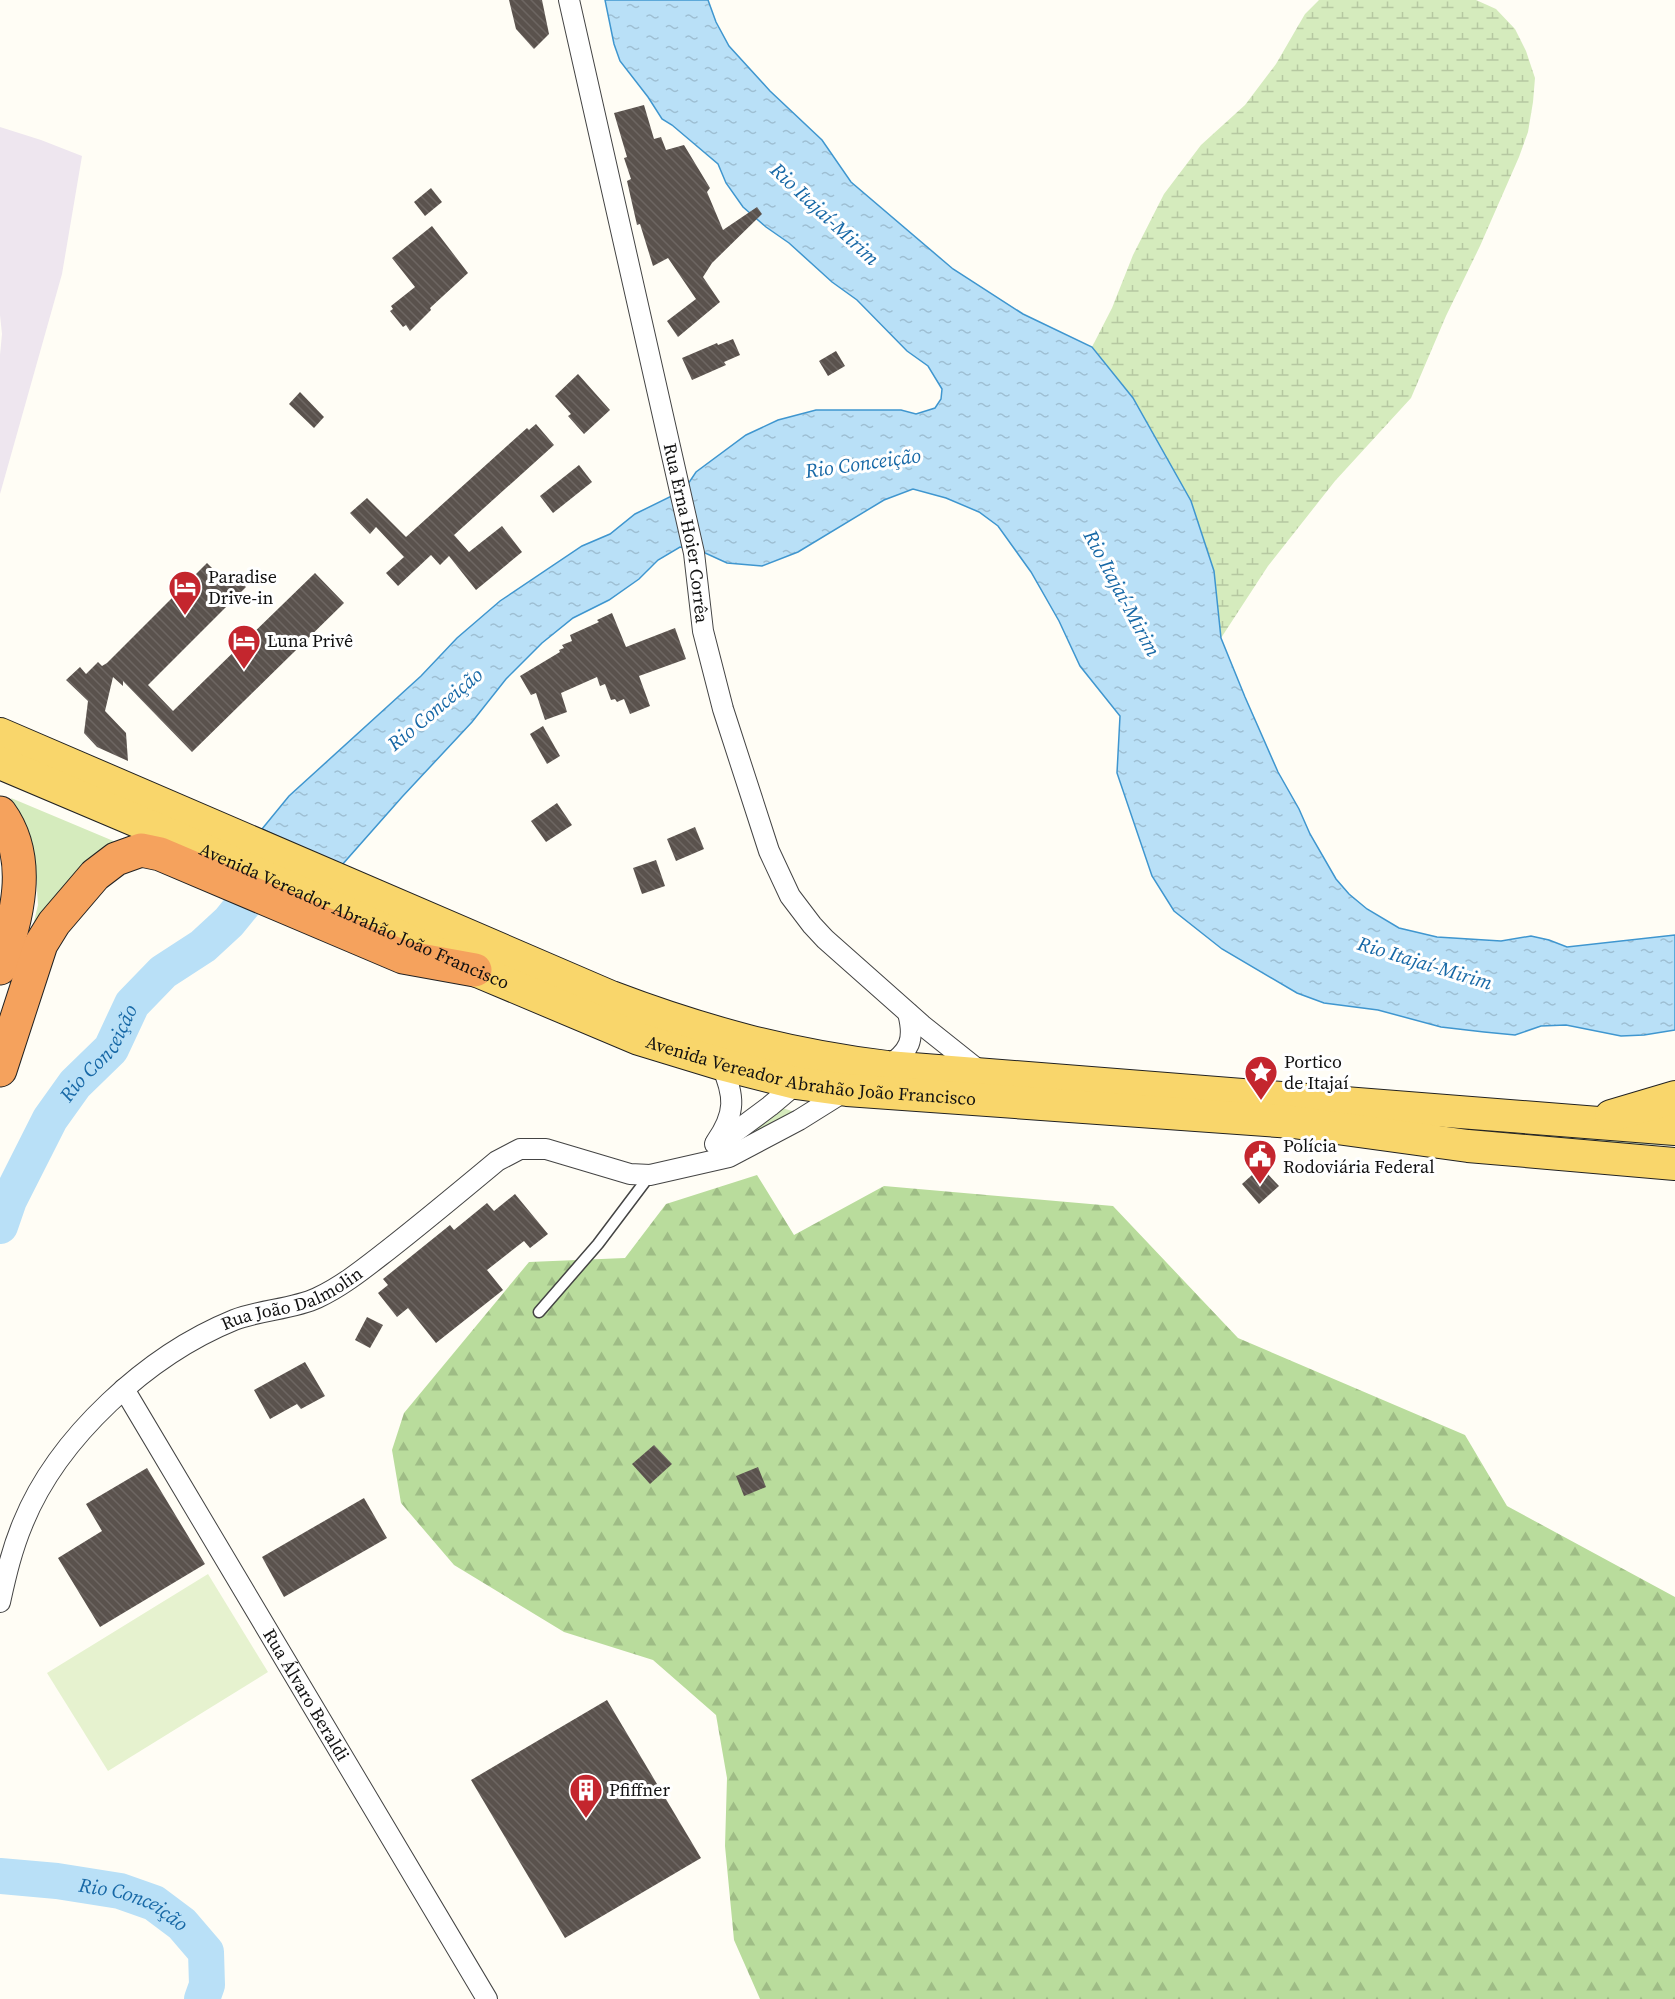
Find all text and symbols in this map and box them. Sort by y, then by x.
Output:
water label: Rio Itajaí-Mirim [764,156,886,272]
street label: Rua Erna Hoier Corrêa [658,441,715,625]
water label: Rio Conceição [802,441,923,485]
water label: Rio Itajaí-Mirim [1076,524,1167,662]
place label: Paradise Drive-in [208,564,277,610]
hotel icon: Paradise Drive-in [167,569,203,616]
hotel icon: Luna Privê [226,623,262,670]
place label: Luna Privê [267,628,353,653]
water label: Rio Conceição [381,661,489,758]
street label: Avenida Vereador Abrahão João Francisco [196,836,513,995]
water label: Rio Itajaí-Mirim [1353,929,1496,997]
water label: Rio Conceição [52,999,144,1108]
street label: Avenida Vereador Abrahão João Francisco [643,1029,977,1111]
place label: Portico de Itajaí [1284,1049,1349,1095]
place icon: Portico de Itajaí [1243,1054,1279,1101]
place label: Polícia Rodoviária Federal [1283,1133,1435,1179]
public building icon: Polícia Rodoviária Federal [1242,1138,1278,1185]
street label: Rua João Dalmolin [217,1261,367,1336]
street label: Rua Álvaro Beraldi [257,1624,356,1766]
building icon: Pfiffner [568,1772,604,1819]
place label: Pfiffner [609,1777,670,1802]
water label: Rio Conceição [76,1871,194,1938]

